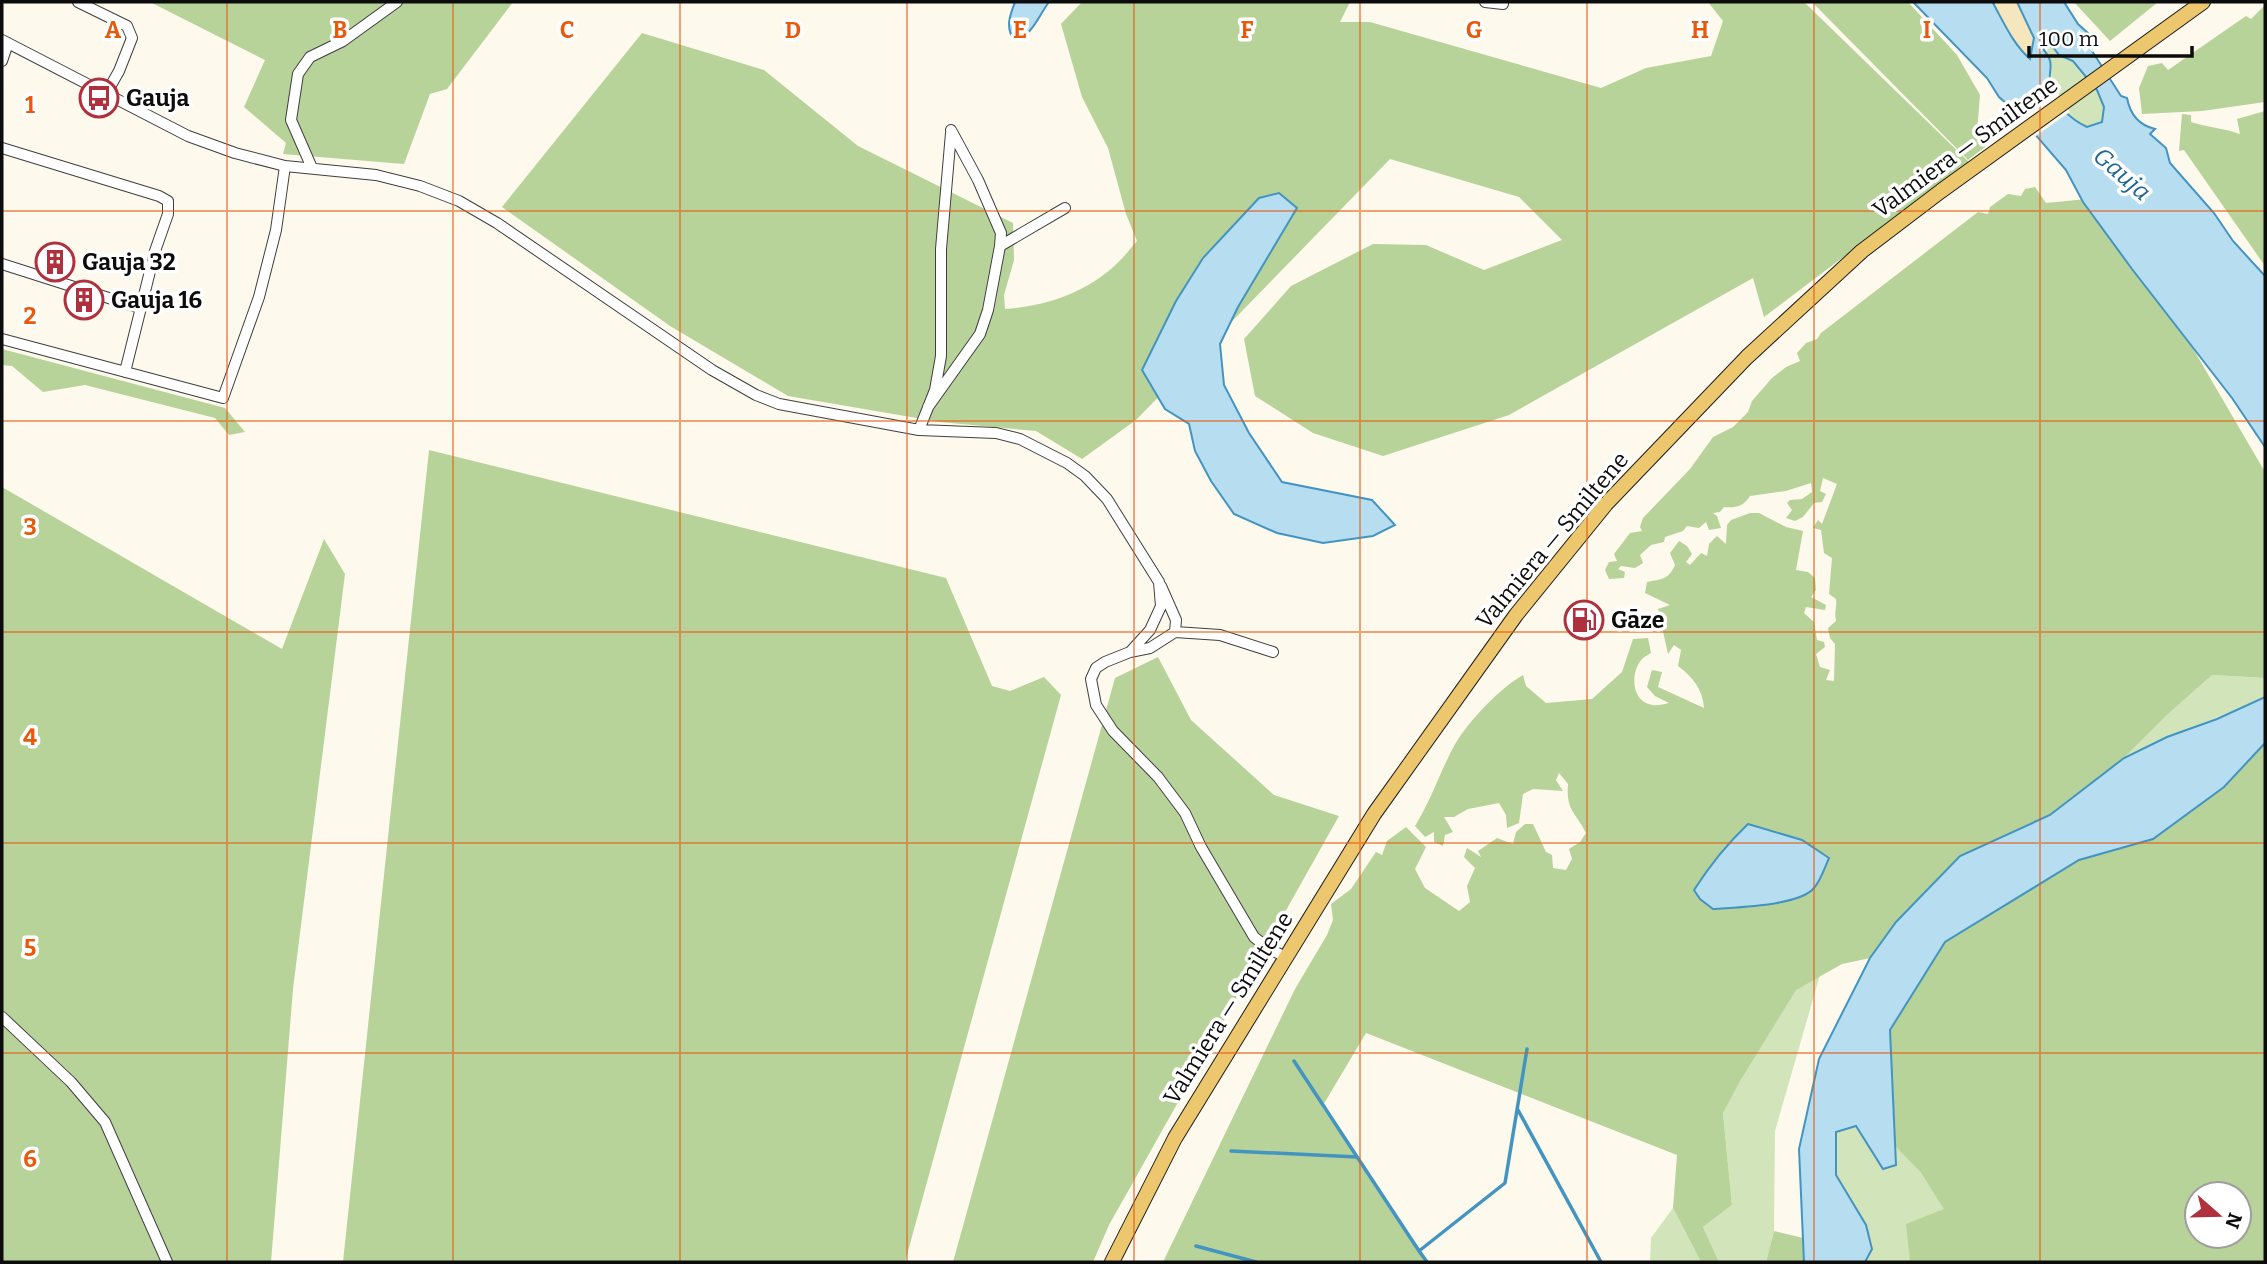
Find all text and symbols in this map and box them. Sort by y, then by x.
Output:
scale bar [2029,14,2192,58]
text: A [105,16,122,44]
text: B [333,16,347,44]
text: C [560,16,574,44]
text: D [785,16,801,44]
text: E [1013,16,1027,44]
text: F [1241,16,1254,44]
text: G [1466,16,1483,44]
text: H [1691,16,1709,44]
text: I [1923,16,1931,44]
text: 100 m [2039,26,2099,52]
street label: Valmiera — Smiltene [1867,70,2063,224]
bus stop icon: Gauja [78,77,120,119]
place label: Gauja [126,84,189,112]
text: 1 [25,91,35,119]
water label: Gauja [2088,142,2156,206]
building icon: Gauja 32 [34,241,76,283]
place label: Gauja 32 [82,248,176,276]
building icon: Gauja 16 [63,279,105,321]
place label: Gauja 16 [111,286,202,314]
text: 2 [24,302,37,330]
street label: Valmiera — Smiltene [1470,446,1634,634]
text: 3 [23,513,37,541]
fuel station icon: Gāze [1563,599,1605,641]
place label: Gāze [1611,606,1664,634]
text: 4 [23,723,37,751]
street label: Valmiera — Smiltene [1157,906,1299,1110]
text: 5 [24,934,36,962]
text: 6 [23,1145,37,1173]
north arrow [2183,1180,2253,1250]
text: N [2220,1210,2247,1232]

